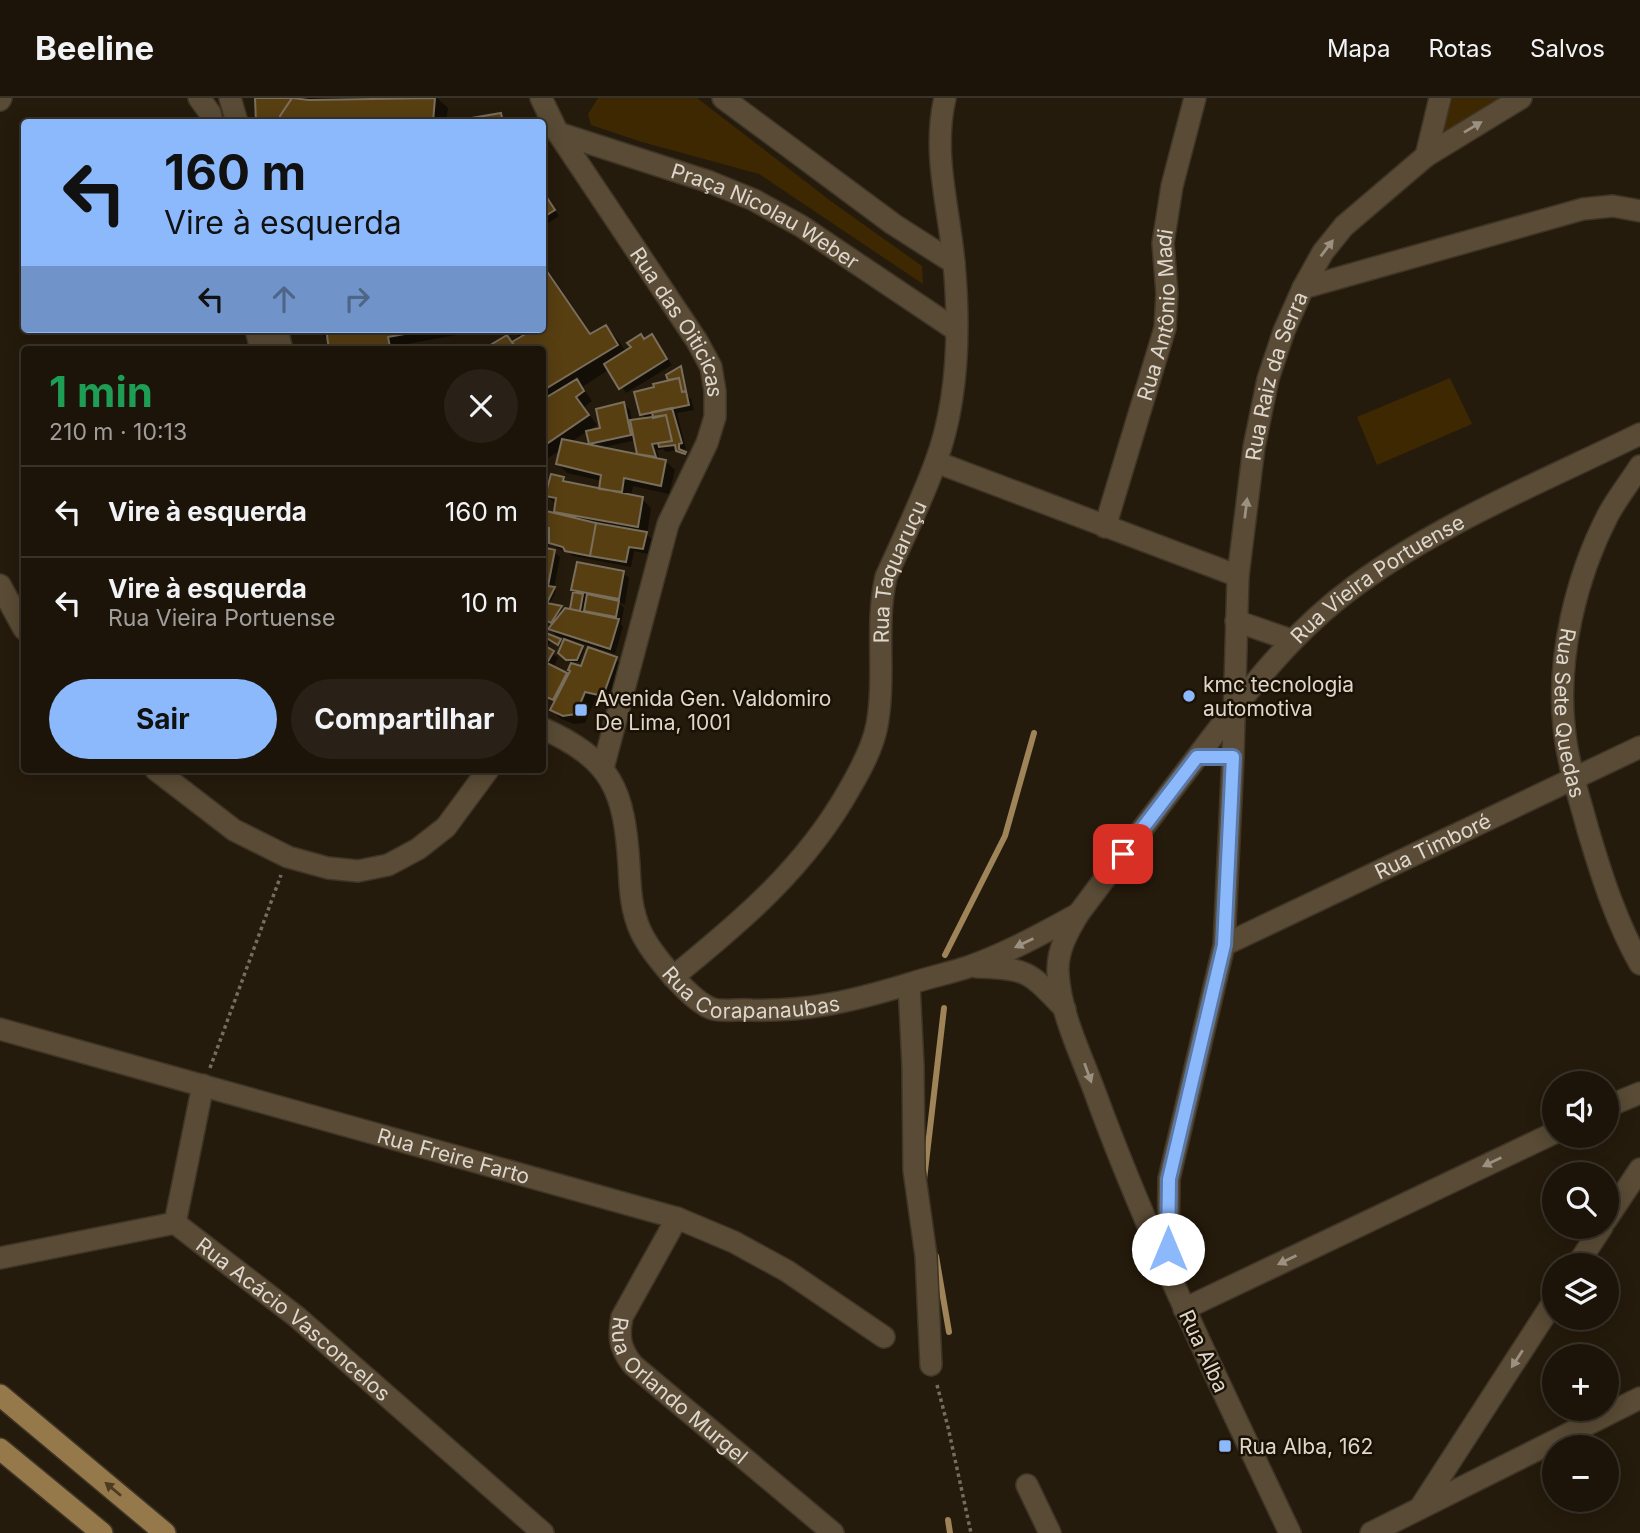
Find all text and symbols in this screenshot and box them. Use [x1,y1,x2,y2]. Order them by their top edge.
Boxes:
text: Beeline [35,28,154,68]
text: Mapa [1327,34,1391,63]
text: Rotas [1429,34,1492,63]
text: Salvos [1530,34,1605,63]
one-way arrow [1464,120,1483,133]
text: 160 m [164,143,306,202]
icon: left [49,147,140,238]
street label: Praça Nicolau Weber [668,158,864,274]
text: Vire à esquerda [164,203,402,242]
street label: Rua Antônio Madi [1131,227,1180,404]
one-way arrow [1320,239,1335,257]
street label: Rua das Oiticicas [625,242,728,397]
icon: left [192,280,230,318]
icon: ahead [265,280,303,318]
icon: right [338,280,376,318]
street label: Rua Raiz da Serra [1240,287,1312,462]
text: 1 min [49,366,153,417]
button: close [444,369,518,443]
text: 210 m · 10:13 [49,418,187,446]
icon: left [49,493,87,531]
text: Vire à esquerda [108,496,307,527]
text: 160 m [445,496,518,527]
street label: Rua Taquaruçu [868,497,931,643]
one-way arrow [1241,497,1252,519]
street label: Rua Vieira Portuense [1285,509,1468,648]
text: Vire à esquerda [108,573,307,604]
icon: left [49,584,87,622]
text: 10 m [461,587,518,618]
text: Rua Vieira Portuense [108,604,335,632]
street label: Rua Sete Quedas [1550,626,1591,800]
place label: kmc tecnologia automotiva [1203,672,1354,721]
button: Sair [49,679,277,759]
button: Compartilhar [291,679,518,759]
place label: Avenida Gen. Valdomiro De Lima, 1001 [595,686,831,735]
marker: kmc tecnologia automotiva [1181,688,1197,704]
marker: Avenida Gen. Valdomiro De Lima, 1001 [573,702,589,718]
street label: Rua Timboré [1370,807,1495,884]
pin [1093,824,1153,884]
icon: arrive [1104,835,1142,873]
one-way arrow [1014,937,1034,949]
street label: Rua Corapanaubas [657,961,842,1023]
one-way arrow [1083,1063,1094,1084]
map controls [1542,1071,1619,1512]
button: sound [1542,1071,1619,1148]
street label: Rua Freire Farto [375,1122,533,1189]
one-way arrow [1482,1156,1502,1168]
button: search [1542,1162,1619,1239]
position arrow [1131,1212,1205,1286]
street label: Rua Acácio Vasconcelos [192,1232,396,1406]
button: layers [1542,1253,1619,1330]
one-way arrow [1277,1254,1297,1266]
street label: Rua Alba [1174,1306,1234,1396]
street label: Rua Orlando Murgel [607,1315,753,1469]
button: + [1542,1344,1619,1421]
one-way arrow [1511,1349,1524,1368]
place label: Rua Alba, 162 [1239,1434,1373,1459]
button: − [1542,1435,1619,1512]
marker: Rua Alba, 162 [1217,1438,1233,1454]
one-way arrow [104,1482,121,1497]

